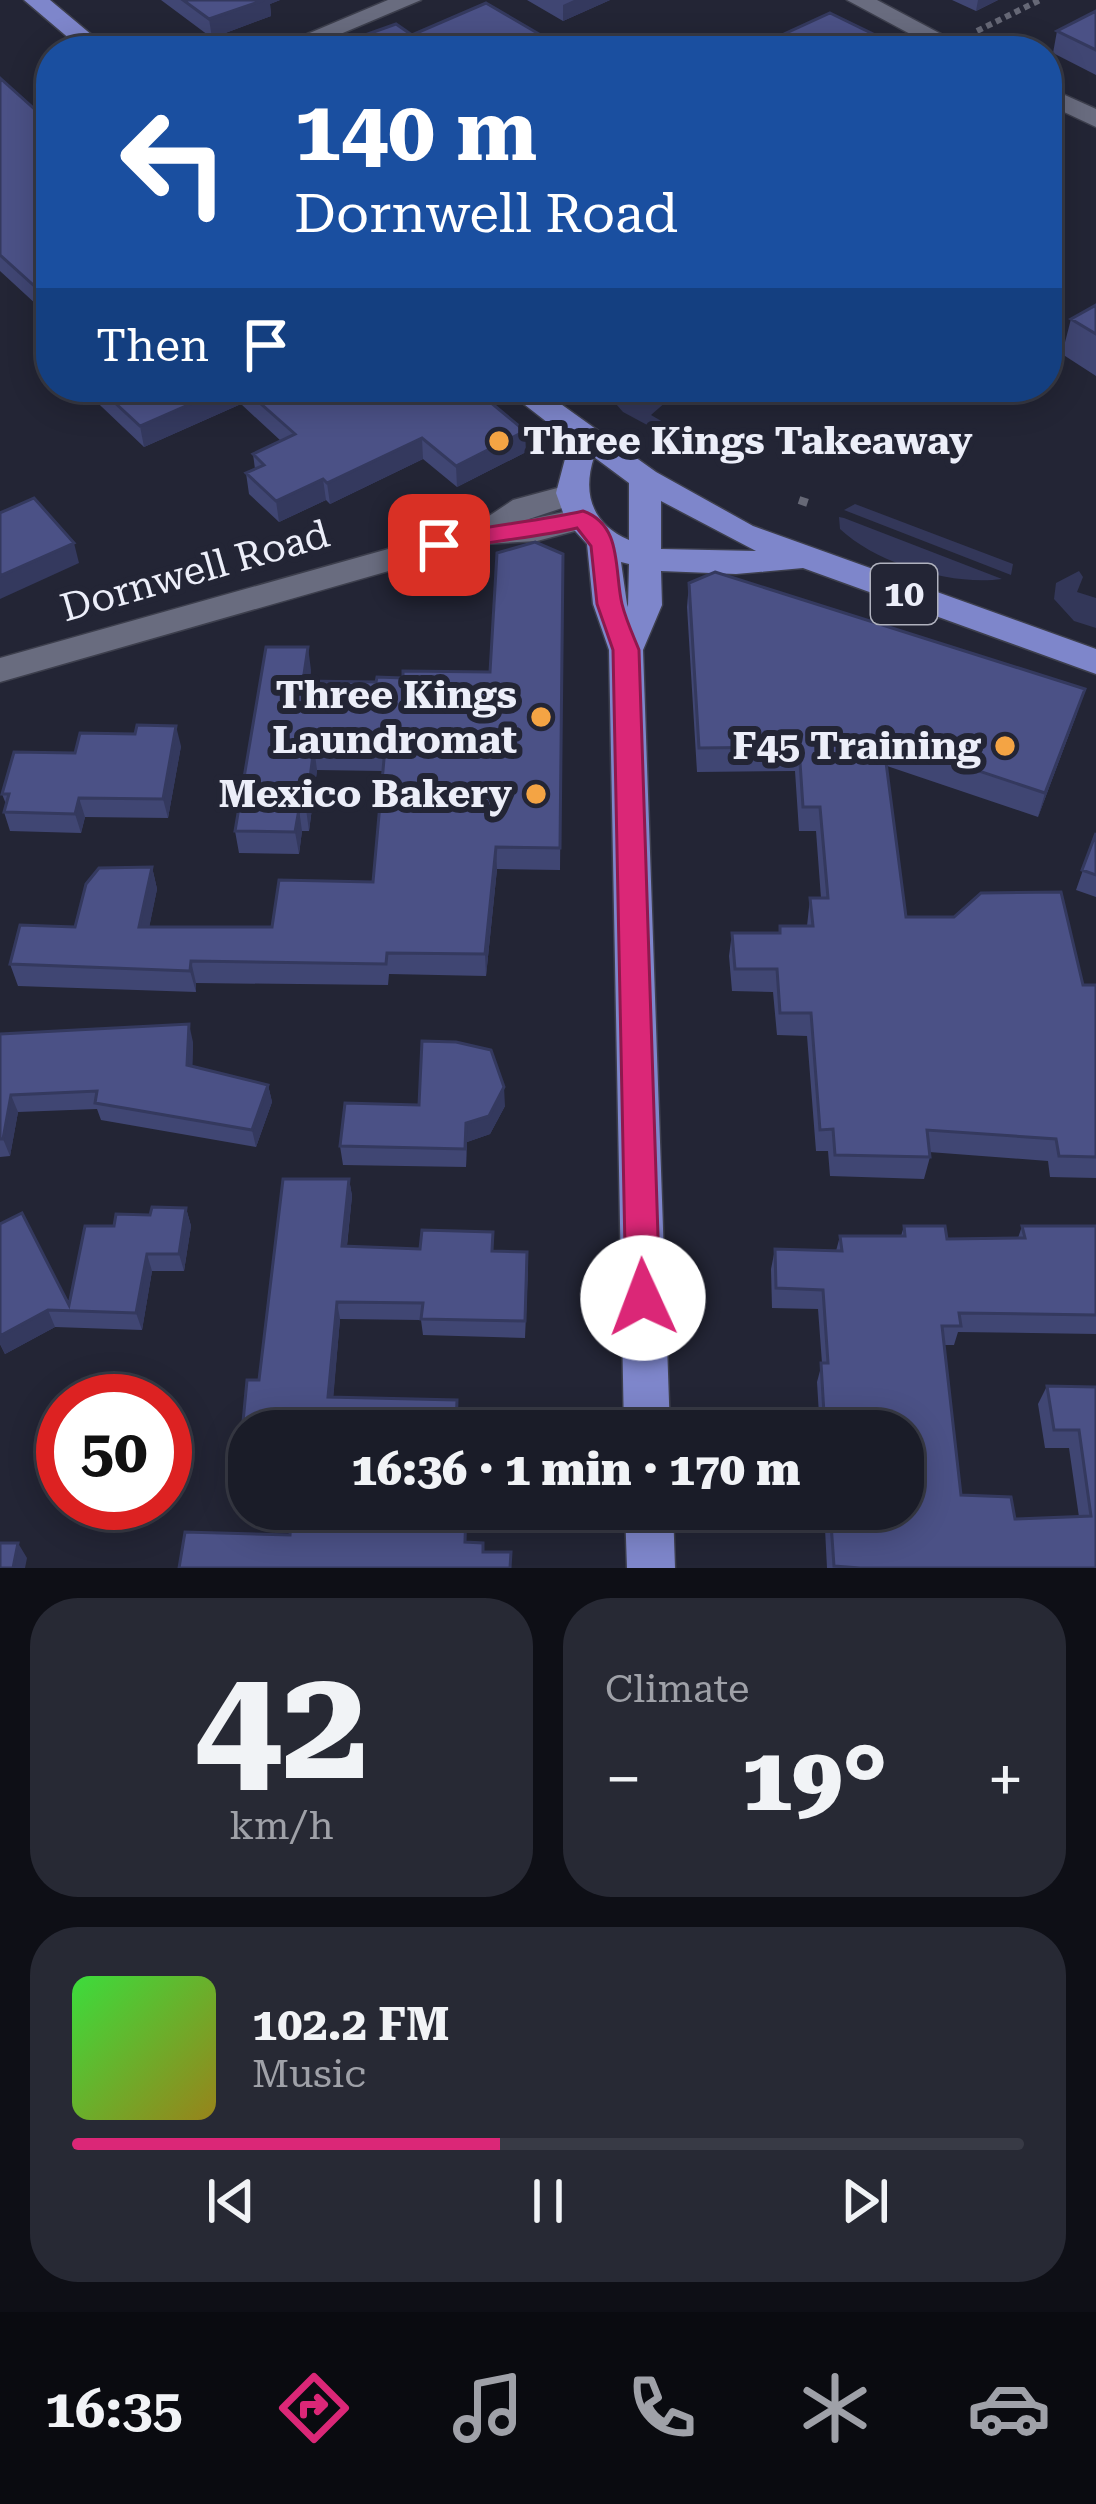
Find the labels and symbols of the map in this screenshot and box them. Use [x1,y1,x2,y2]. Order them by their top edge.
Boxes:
place label: Three Kings Takeaway [523,418,973,464]
marker: Three Kings Takeaway [486,428,512,454]
pin [388,494,490,596]
street label: Dornwell Road [55,511,335,631]
road number: 10 [871,564,937,624]
place label: Three Kings Laundromat [272,672,517,763]
marker: Three Kings Laundromat [528,704,554,730]
place label: F45 Training [732,723,981,769]
marker: F45 Training [992,733,1018,759]
place label: Mexico Bakery [218,771,512,817]
marker: Mexico Bakery [523,781,549,807]
position arrow [580,1235,706,1361]
speed limit sign: 50 [36,1374,192,1530]

